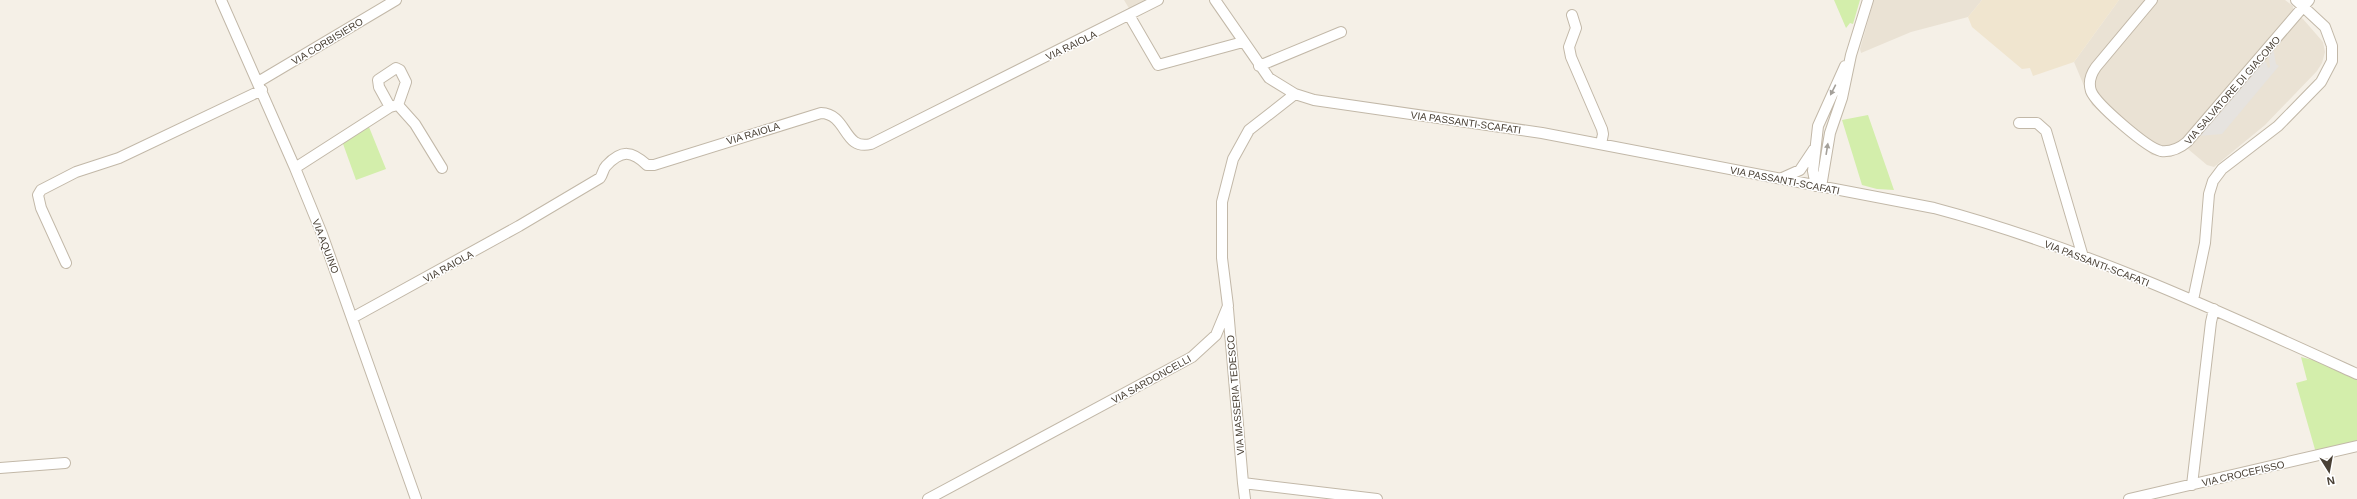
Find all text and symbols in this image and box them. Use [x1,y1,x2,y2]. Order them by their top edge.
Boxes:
street label: VIA CORBISIERO [290,16,365,67]
street label: VIA RAIOLA [1044,28,1099,62]
street label: VIA SALVATORE DI GIACOMO [2182,34,2283,147]
one-way arrow [1830,84,1837,96]
street label: VIA PASSANTI-SCAFATI [1410,109,1522,136]
street label: VIA RAIOLA [725,120,781,147]
one-way arrow [1824,143,1830,155]
street label: VIA PASSANTI-SCAFATI [1729,164,1841,197]
street label: VIA AQUINO [310,217,341,275]
street label: VIA PASSANTI-SCAFATI [2043,238,2151,289]
street label: VIA RAIOLA [422,248,475,285]
street label: VIA MASSERIA TEDESCO [1225,334,1246,455]
street label: VIA SARDONCELLI [1110,353,1193,406]
north arrow [2309,451,2349,491]
street label: VIA CROCEFISSO [2201,459,2286,488]
text: N [2326,474,2336,487]

